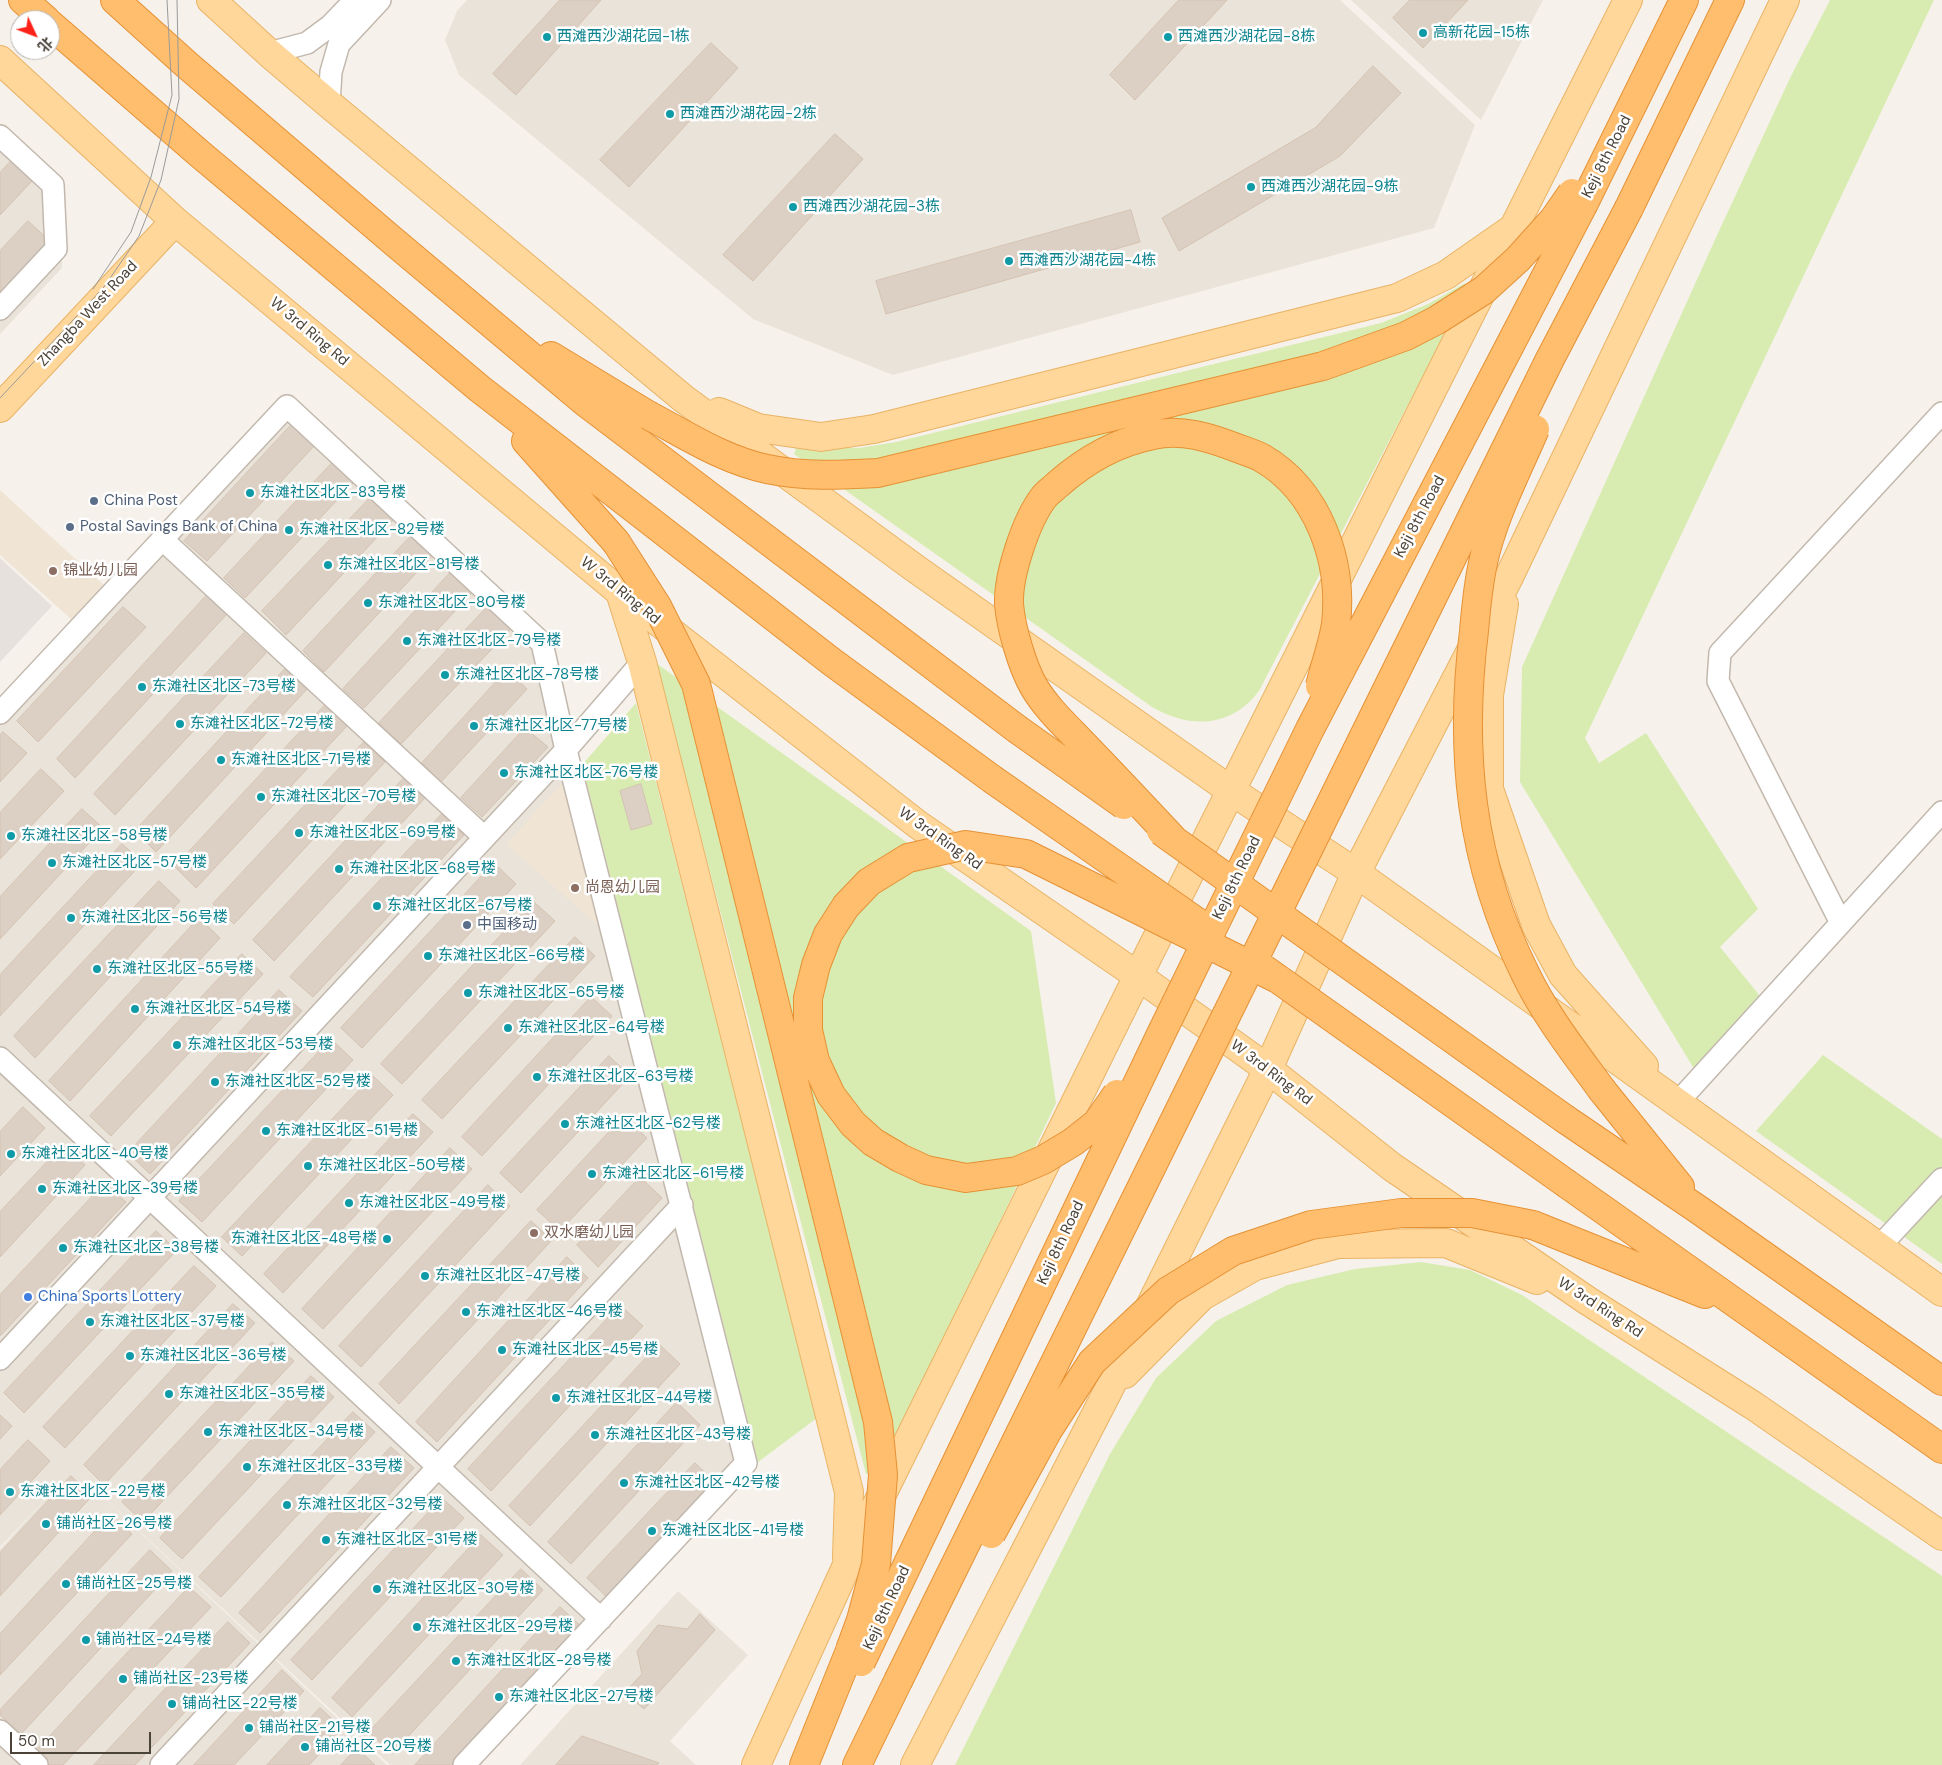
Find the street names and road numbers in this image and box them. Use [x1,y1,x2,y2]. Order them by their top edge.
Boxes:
street label: Keji 8th Road [1578,113,1636,201]
street label: Zhangba West Road [34,258,142,370]
street label: W 3rd Ring Rd [266,294,352,370]
street label: Keji 8th Road [1391,473,1449,561]
street label: W 3rd Ring Rd [576,553,664,629]
street label: W 3rd Ring Rd [895,804,985,874]
street label: Keji 8th Road [1209,833,1265,923]
street label: W 3rd Ring Rd [1227,1037,1315,1109]
street label: Keji 8th Road [1034,1198,1088,1288]
street label: W 3rd Ring Rd [1554,1274,1646,1342]
street label: Keji 8th Road [860,1563,914,1653]

